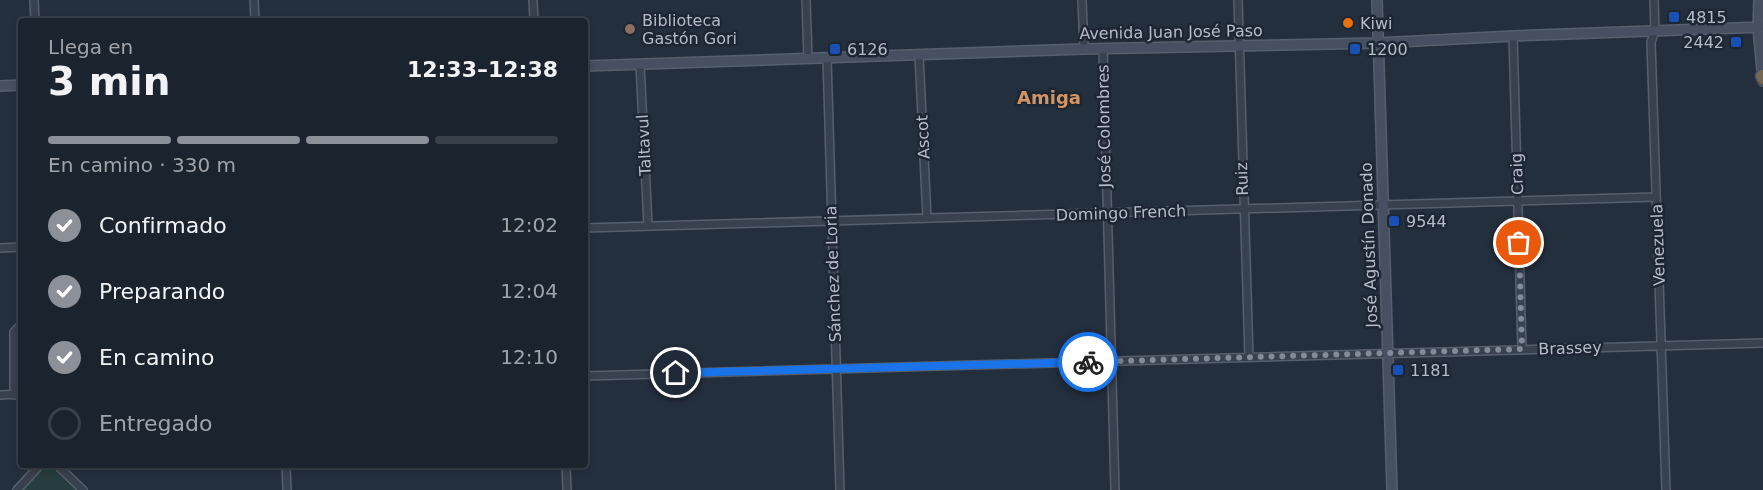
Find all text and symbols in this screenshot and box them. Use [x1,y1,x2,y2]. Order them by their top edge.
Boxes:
place label: 4815 [1686,8,1727,27]
marker: 4815 [1667,10,1681,24]
place label: Biblioteca Gastón Gori [642,11,737,48]
place label: Kiwi [1360,14,1392,33]
marker: Kiwi [1341,16,1355,30]
street label: Avenida Juan José Paso [1079,21,1263,43]
marker: Biblioteca Gastón Gori [623,22,637,36]
place label: 2442 [1683,33,1724,52]
text: Llega en [48,35,133,59]
marker: 2442 [1729,35,1743,49]
place label: 6126 [847,40,888,59]
place label: 1200 [1367,40,1408,59]
marker: 6126 [828,42,842,56]
marker: 1200 [1348,42,1362,56]
text: 12:33–12:38 [407,57,558,82]
text: 3 min [48,59,170,104]
street label: José Colombres [1093,64,1115,189]
district label: Amiga [1017,87,1081,108]
street label: Taltavul [633,114,655,177]
street label: Ascot [912,114,934,160]
text: En camino · 330 m [48,153,236,177]
street label: Craig [1507,153,1527,195]
street label: Ruiz [1232,162,1252,196]
street label: José Agustín Donado [1357,162,1381,329]
street label: Domingo French [1055,201,1187,225]
street label: Venezuela [1647,204,1669,286]
street label: Sánchez de Loria [821,205,845,343]
icon: check [48,209,81,242]
place label: 9544 [1406,212,1447,231]
text: Confirmado [99,213,227,238]
text: 12:02 [500,213,558,237]
marker: 9544 [1387,214,1401,228]
pin [1493,217,1544,268]
icon: bag [1502,226,1535,259]
icon: check [48,275,81,308]
text: Preparando [99,279,225,304]
text: 12:04 [500,279,558,303]
courier [1058,332,1118,392]
street label: Brassey [1538,337,1602,359]
icon: check [48,341,81,374]
text: En camino [99,345,214,370]
text: 12:10 [500,345,558,369]
icon: bike [1072,346,1105,379]
pin [650,347,701,398]
icon: home [659,356,692,389]
place label: 1181 [1410,361,1451,380]
marker: 1181 [1391,363,1405,377]
text: Entregado [99,411,212,436]

